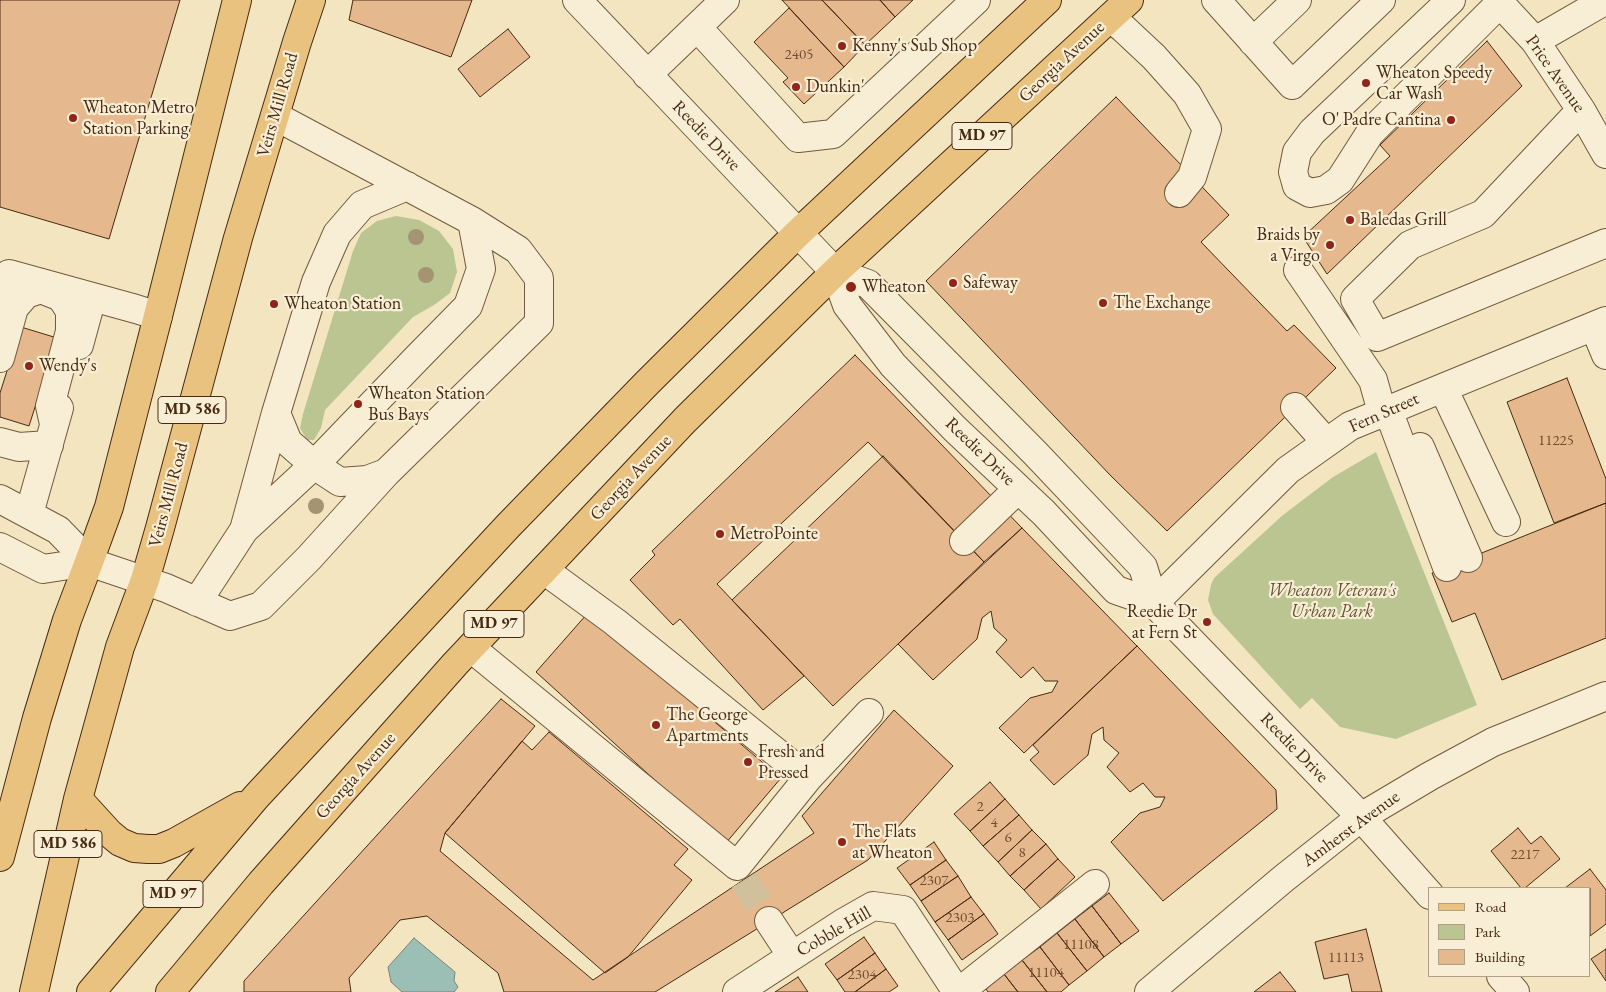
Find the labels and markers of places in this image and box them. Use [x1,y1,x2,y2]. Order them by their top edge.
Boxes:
place label: Kenny's Sub Shop [852,35,977,57]
marker: Kenny's Sub Shop [836,40,848,52]
place label: Wheaton Speedy Car Wash [1376,62,1492,104]
place label: Dunkin' [806,76,865,98]
marker: Wheaton Speedy Car Wash [1360,77,1372,89]
marker: Dunkin' [790,81,802,93]
place label: Wheaton Metro Station Parking [83,97,194,140]
place label: O' Padre Cantina [1322,109,1441,131]
marker: Wheaton Metro Station Parking [67,112,79,124]
marker: O' Padre Cantina [1445,114,1457,126]
place label: Baledas Grill [1360,209,1447,231]
marker: Baledas Grill [1344,214,1356,226]
place label: Braids by a Virgo [1257,224,1320,266]
marker: Braids by a Virgo [1324,239,1336,251]
place label: Safeway [963,272,1018,294]
place label: Wheaton [862,276,926,298]
marker: Safeway [947,277,959,289]
marker: Wheaton [844,280,858,294]
place label: The Exchange [1113,292,1211,314]
place label: Wheaton Station [284,293,401,315]
marker: The Exchange [1097,297,1109,309]
marker: Wheaton Station [268,298,280,310]
place label: Wendy's [39,355,97,377]
marker: Wendy's [23,360,35,372]
place label: Wheaton Station Bus Bays [368,383,485,426]
marker: Wheaton Station Bus Bays [352,398,364,410]
place label: MetroPointe [730,523,818,545]
marker: MetroPointe [714,528,726,540]
place label: Reedie Dr at Fern St [1127,601,1197,644]
marker: Reedie Dr at Fern St [1201,616,1213,628]
place label: The George Apartments [666,704,748,746]
marker: The George Apartments [650,719,662,731]
place label: Fresh and Pressed [758,741,825,784]
marker: Fresh and Pressed [742,756,754,768]
place label: The Flats at Wheaton [852,821,932,864]
marker: The Flats at Wheaton [836,836,848,848]

